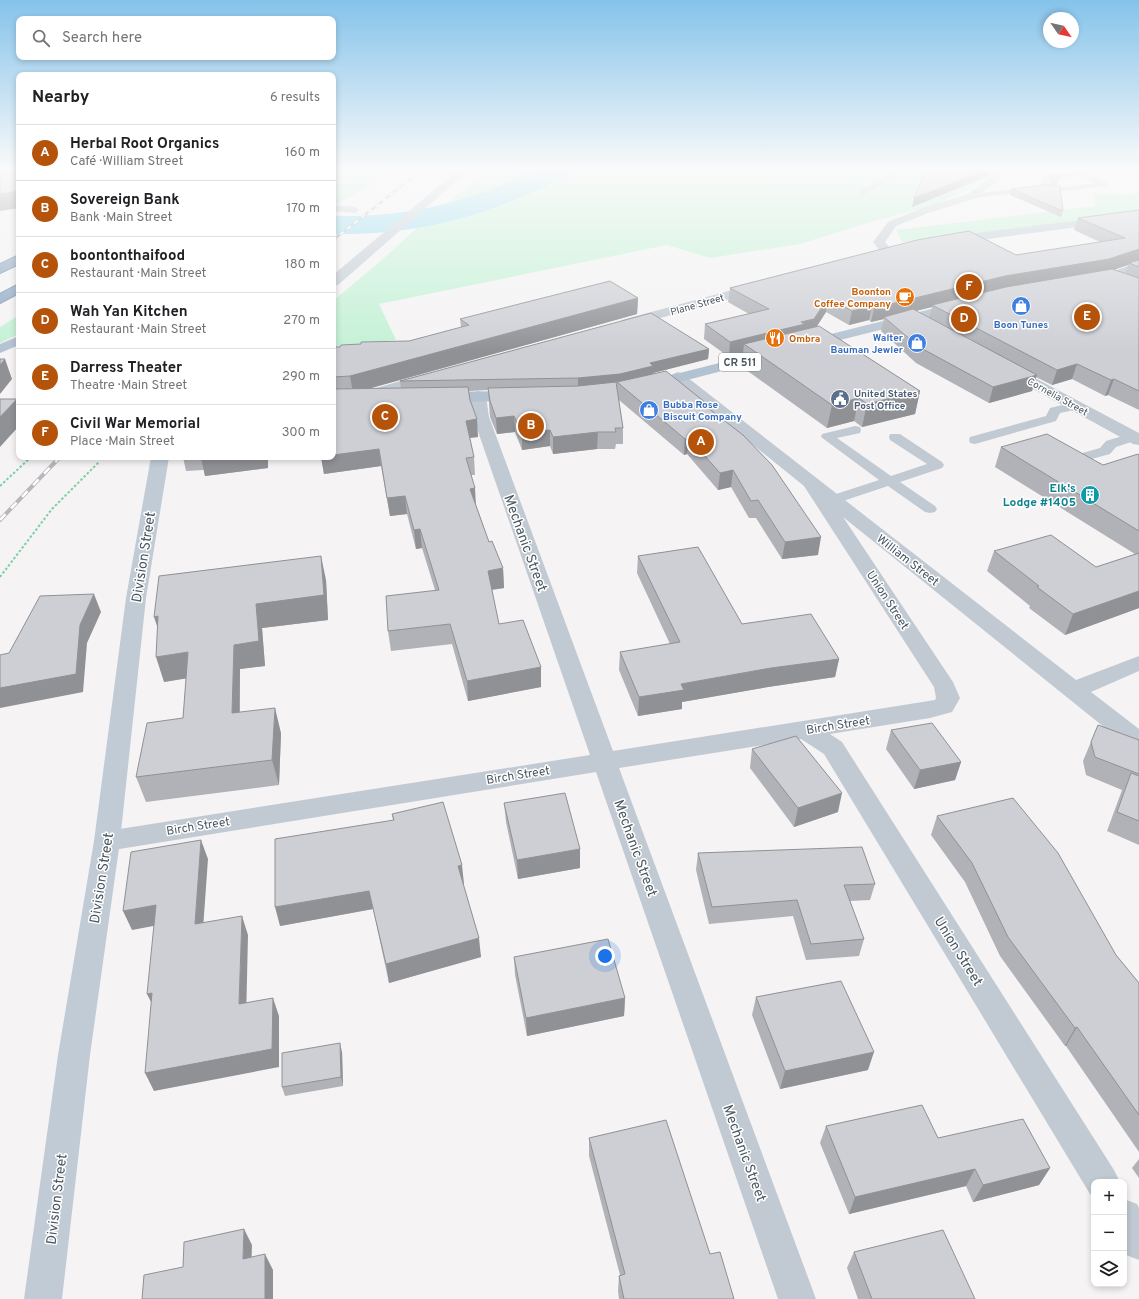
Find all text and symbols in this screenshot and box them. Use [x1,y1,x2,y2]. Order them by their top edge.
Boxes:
north arrow [1043,12,1079,48]
search box [16,16,336,60]
icon: search [30,27,52,49]
text: Search here [62,29,142,48]
text: Nearby [32,87,89,109]
text: 6 results [270,90,320,106]
text: Herbal Root Organics [70,135,219,154]
text: A [40,145,50,161]
text: 160 m [285,145,320,161]
text: Café · William Street [70,154,183,170]
text: Sovereign Bank [70,191,180,210]
text: B [41,201,49,217]
text: 170 m [286,201,320,217]
text: Bank · Main Street [70,210,172,226]
text: boontonthaifood [70,247,185,266]
text: C [41,257,49,273]
text: 180 m [285,257,320,273]
text: Restaurant · Main Street [70,266,207,282]
pin: F [956,272,982,302]
place label: Boonton Coffee Company [814,286,891,311]
cafe icon: Boonton Coffee Company [894,286,916,308]
street label: Plane Street [669,292,726,319]
shop icon: Boon Tunes [1010,295,1032,317]
pin: E [1074,302,1100,332]
text: Wah Yan Kitchen [70,303,188,322]
pin: D [951,304,977,334]
text: D [40,313,50,329]
text: 270 m [283,313,320,329]
place label: Boon Tunes [994,319,1048,332]
text: Restaurant · Main Street [70,322,207,338]
restaurant icon: Ombra [764,327,786,349]
place label: Walter Bauman Jewler [830,332,904,357]
shop icon: Walter Bauman Jewler [906,332,928,354]
place label: Ombra [789,333,820,346]
road number: CR 511 [719,353,761,371]
text: Darress Theater [70,359,182,378]
text: E [41,369,49,385]
text: 290 m [282,369,320,385]
street label: Cornelia Street [1025,375,1090,419]
text: Theatre · Main Street [70,378,187,394]
public building icon: United States Post Office [829,388,851,410]
place label: United States Post Office [854,388,917,413]
shop icon: Bubba Rose Biscuit Company [638,399,660,421]
place label: Bubba Rose Biscuit Company [663,399,742,424]
pin: C [372,402,398,432]
pin: B [518,411,544,441]
text: Civil War Memorial [70,415,200,434]
text: F [41,425,49,441]
text: 300 m [282,425,320,441]
pin: A [688,427,714,457]
text: Place · Main Street [70,434,175,450]
place label: Elk's Lodge #1405 [1003,481,1076,511]
building icon: Elk's Lodge #1405 [1079,484,1101,506]
street label: Mechanic Street [499,493,550,594]
street label: Division Street [129,511,160,604]
street label: William Street [873,531,942,590]
street label: Union Street [862,568,912,633]
street label: Birch Street [805,713,871,739]
street label: Birch Street [485,763,551,789]
street label: Mechanic Street [609,798,660,899]
street label: Birch Street [165,814,231,840]
street label: Division Street [87,832,118,925]
street label: Union Street [930,914,986,990]
your location [595,946,615,966]
street label: Mechanic Street [718,1103,769,1204]
street label: Division Street [43,1153,71,1246]
map controls [1091,1179,1127,1287]
button: + [1091,1179,1127,1215]
button: − [1091,1215,1127,1251]
button: layers [1091,1251,1127,1287]

